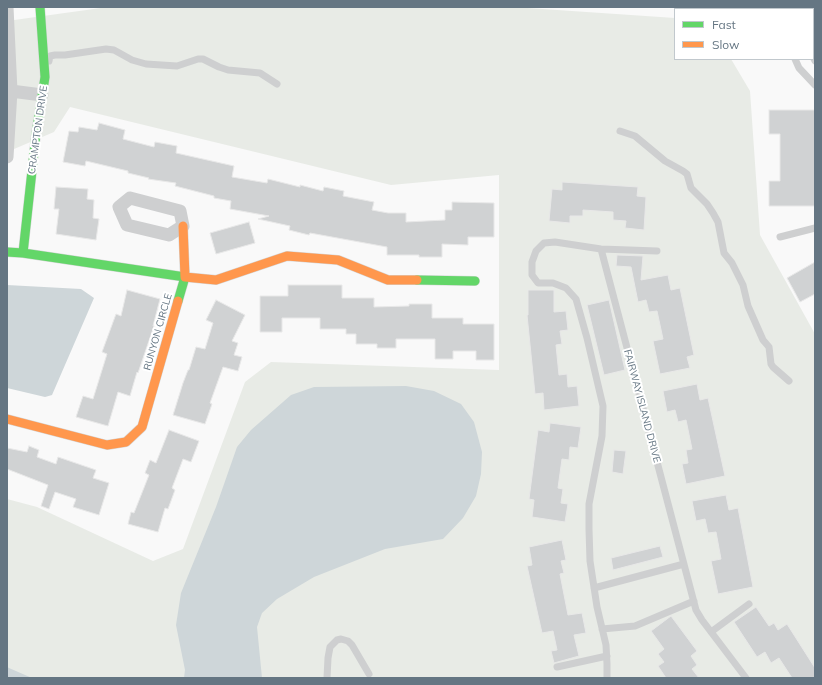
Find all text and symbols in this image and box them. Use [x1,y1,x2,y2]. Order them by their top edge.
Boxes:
legend [674,8,814,60]
text: Fast [712,17,736,32]
text: Slow [712,37,740,52]
street label: CRAMPTON DRIVE [26,85,50,175]
street label: RUNYON CIRCLE [141,292,175,372]
street label: FAIRWAY ISLAND DRIVE [621,348,663,464]

